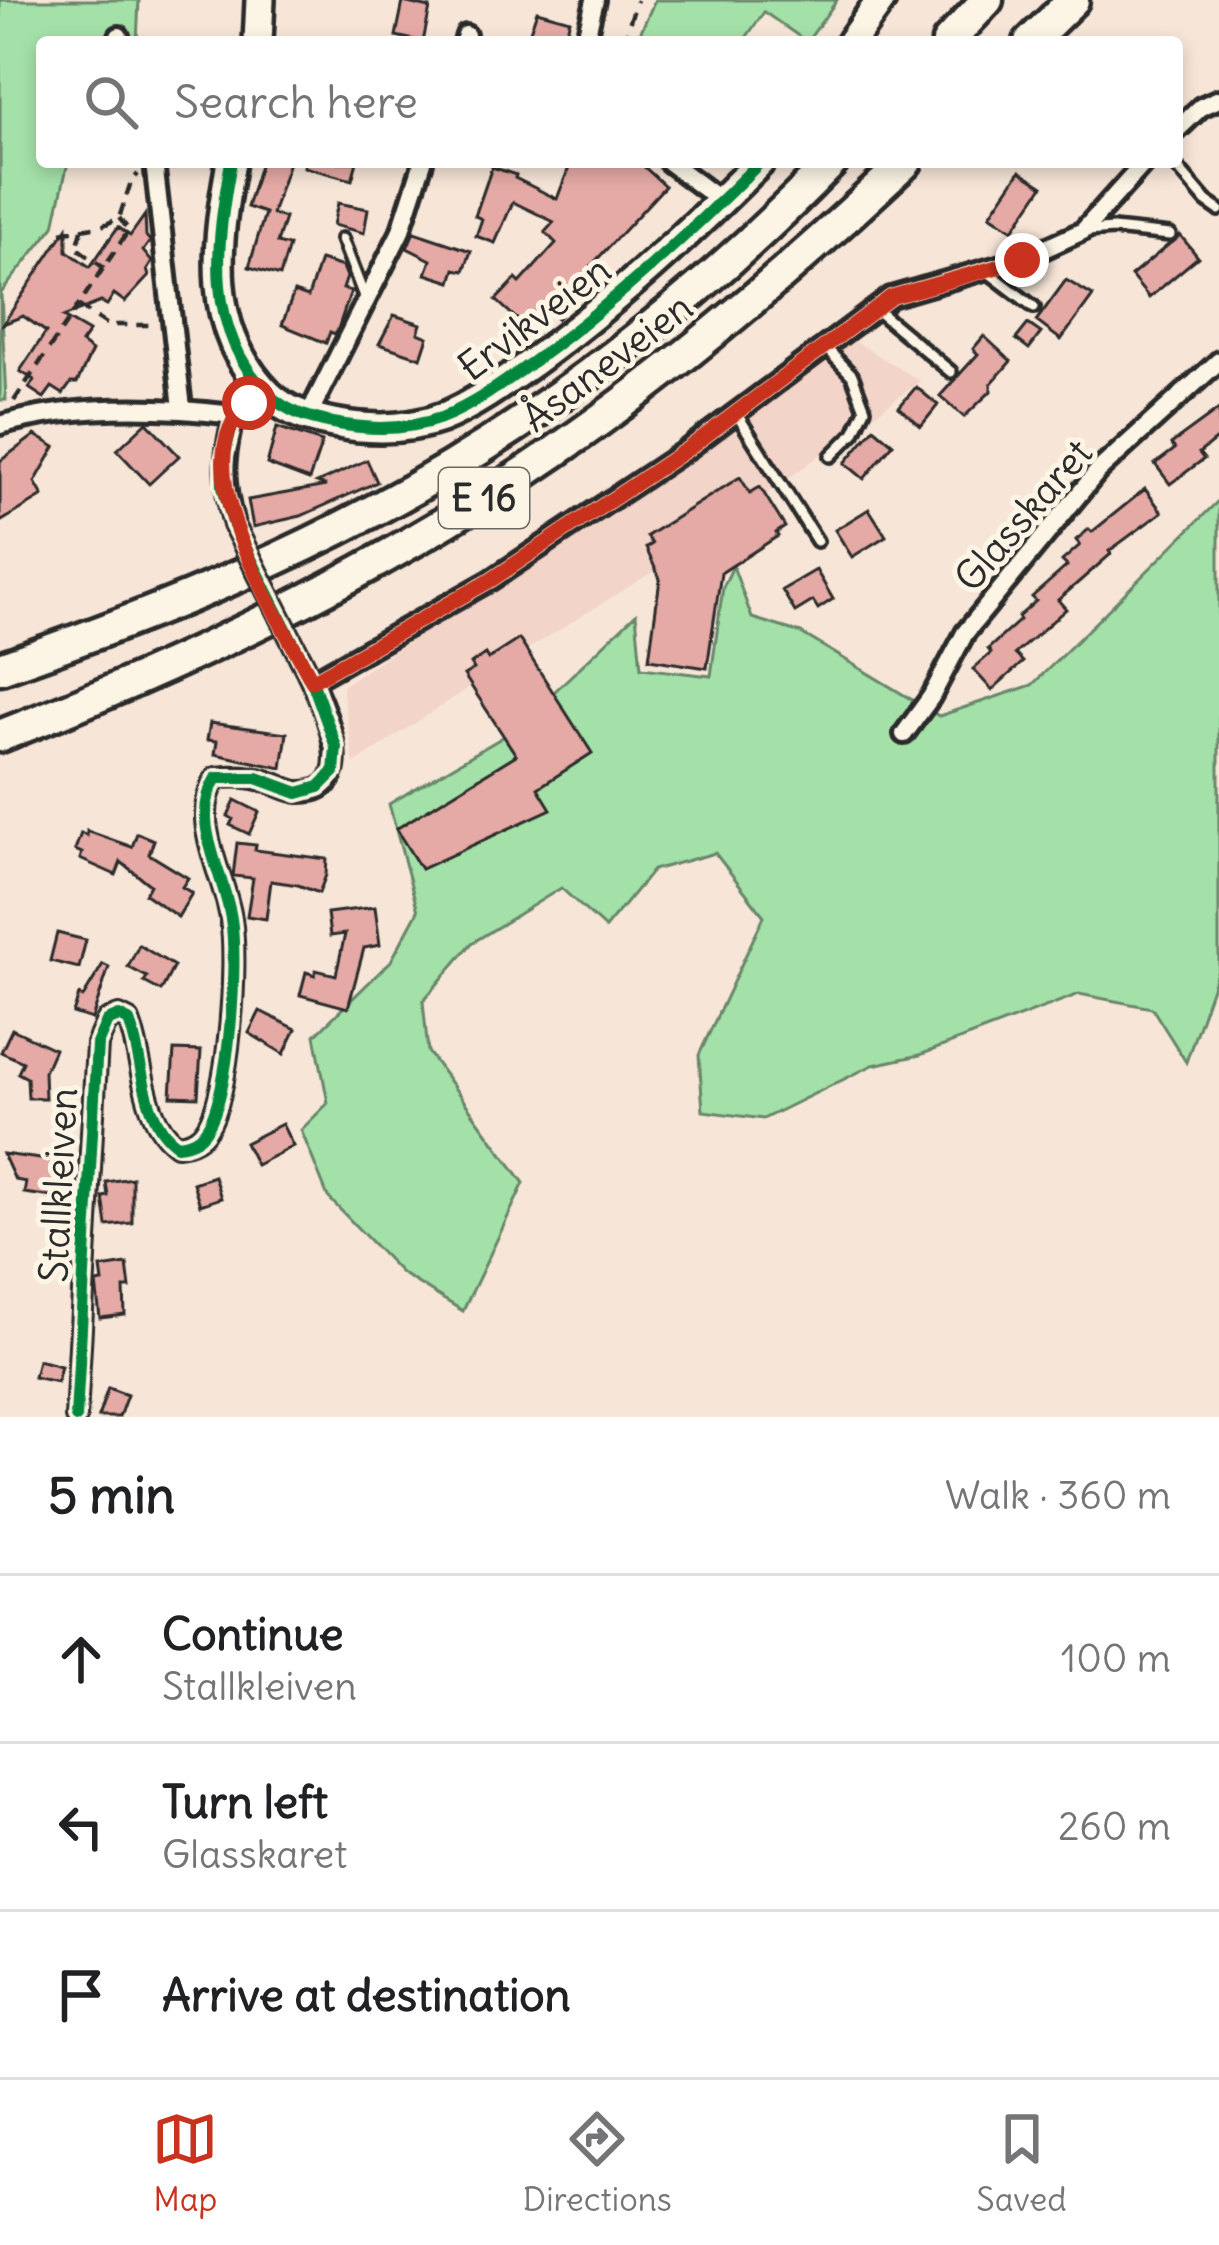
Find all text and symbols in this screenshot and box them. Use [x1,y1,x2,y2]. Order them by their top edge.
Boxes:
search box [36,36,1183,168]
icon: search [78,69,144,135]
text: Search here [174,74,418,130]
route end [995,233,1049,287]
street label: Ervikveien [448,245,620,392]
street label: Åsaneveien [512,282,702,442]
route start [222,376,276,430]
street label: Glasskaret [944,429,1103,601]
road number: E 16 [439,468,529,528]
street label: Stallkleiven [29,1086,88,1284]
text: 5 min [48,1463,175,1527]
text: Walk · 360 m [945,1471,1171,1520]
text: Continue [162,1606,344,1662]
icon: ahead [48,1626,114,1692]
text: 100 m [1061,1634,1171,1683]
text: Stallkleiven [162,1662,357,1711]
text: Turn left [162,1774,328,1830]
icon: left [48,1794,114,1860]
text: 260 m [1058,1802,1171,1851]
text: Glasskaret [162,1830,347,1879]
icon: arrive [48,1962,114,2028]
text: Arrive at destination [162,1967,571,2023]
tab: Map [152,2106,218,2220]
tab: Directions [523,2106,672,2220]
tab: Saved [976,2106,1067,2220]

